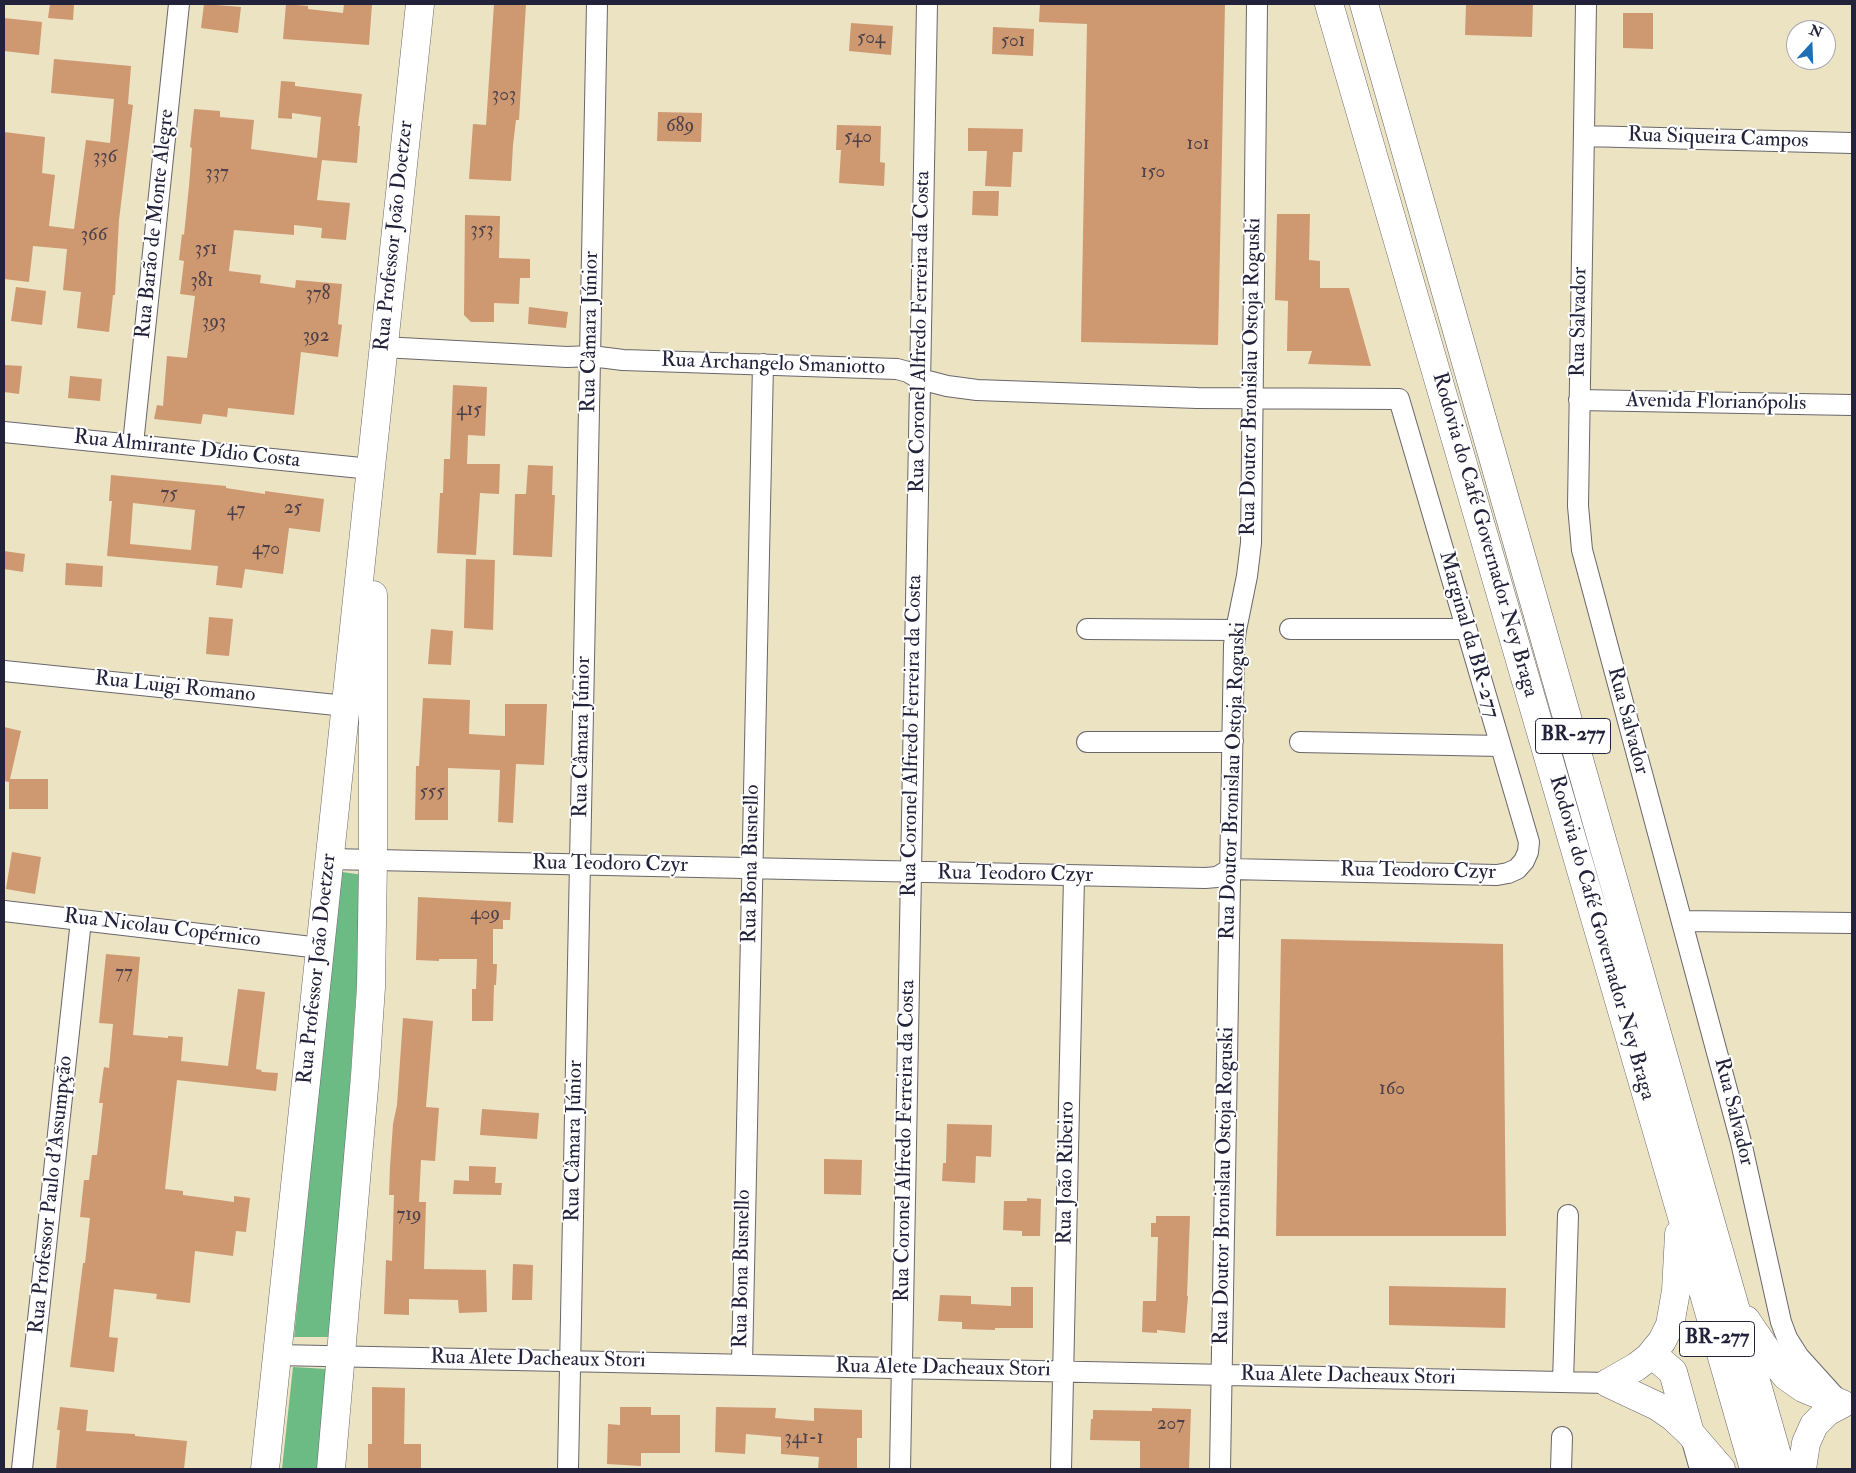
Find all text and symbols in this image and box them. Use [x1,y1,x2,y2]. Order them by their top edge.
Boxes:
north arrow [1786,20,1836,70]
text: N [1807,21,1825,42]
house number: 504 [857,28,885,50]
house number: 501 [1001,31,1025,53]
house number: 303 [492,85,516,107]
street label: Rua Barão de Monte Alegre [131,108,181,340]
house number: 689 [666,116,694,138]
street label: Rua Professor João Doetzer [370,119,420,353]
street label: Rua Siqueira Campos [1627,123,1809,155]
house number: 540 [844,127,872,149]
house number: 101 [1186,134,1210,156]
house number: 336 [93,147,117,169]
house number: 150 [1141,162,1165,184]
house number: 337 [205,163,229,185]
street label: Rua Coronel Alfredo Ferreira da Costa [906,171,936,493]
street label: Rua Doutor Bronislau Ostoja Roguski [1237,218,1267,536]
house number: 353 [471,220,493,242]
house number: 366 [81,225,107,247]
house number: 351 [195,239,217,261]
street label: Rua Câmara Júnior [577,251,605,413]
street label: Rua Salvador [1566,267,1594,377]
house number: 381 [191,271,213,293]
house number: 378 [306,284,330,306]
house number: 393 [202,312,226,334]
house number: 392 [303,326,329,348]
street label: Rua Archangelo Smaniotto [660,348,886,382]
street label: Rodovia do Café Governador Ney Braga [1425,370,1543,700]
street label: Avenida Florianópolis [1626,389,1806,417]
house number: 415 [456,400,482,422]
street label: Rua Almirante Dídio Costa [73,426,301,474]
house number: 75 [160,484,178,506]
house number: 25 [284,498,302,520]
house number: 47 [227,500,245,522]
house number: 470 [252,539,280,561]
street label: Marginal da BR-277 [1432,549,1504,721]
street label: Rua Coronel Alfredo Ferreira da Costa [898,575,928,897]
street label: Rua Doutor Bronislau Ostoja Roguski [1216,621,1252,941]
street label: Rua Câmara Júnior [569,656,597,818]
street label: Rua Salvador [1601,665,1653,777]
street label: Rua Luigi Romano [93,667,257,709]
road number: BR-277 [1536,718,1610,754]
street label: Rodovia do Café Governador Ney Braga [1542,773,1660,1103]
house number: 555 [419,782,445,804]
street label: Rua Bona Busnello [738,784,766,944]
street label: Rua Teodoro Czyr [532,851,688,879]
street label: Rua Professor João Doetzer [293,852,343,1086]
street label: Rua Teodoro Czyr [1340,858,1496,886]
street label: Rua Teodoro Czyr [937,861,1093,889]
street label: Rua Nicolau Copérnico [62,904,262,954]
house number: 409 [470,904,500,926]
house number: 77 [115,963,133,985]
street label: Rua Coronel Alfredo Ferreira da Costa [891,980,921,1302]
street label: Rua Doutor Bronislau Ostoja Roguski [1210,1027,1240,1345]
street label: Rua Professor Paulo d'Assumpção [25,1055,79,1335]
street label: Rua Salvador [1707,1055,1759,1169]
street label: Rua Câmara Júnior [561,1060,589,1222]
house number: 160 [1379,1079,1405,1101]
street label: Rua João Ribeiro [1053,1101,1081,1245]
street label: Rua Bona Busnello [729,1189,757,1349]
house number: 719 [396,1205,422,1227]
road number: BR-277 [1680,1322,1754,1356]
street label: Rua Alete Dacheaux Stori [430,1346,646,1374]
street label: Rua Alete Dacheaux Stori [835,1355,1051,1383]
street label: Rua Alete Dacheaux Stori [1240,1363,1456,1391]
house number: 207 [1157,1414,1185,1436]
house number: 341-1 [784,1428,824,1450]

